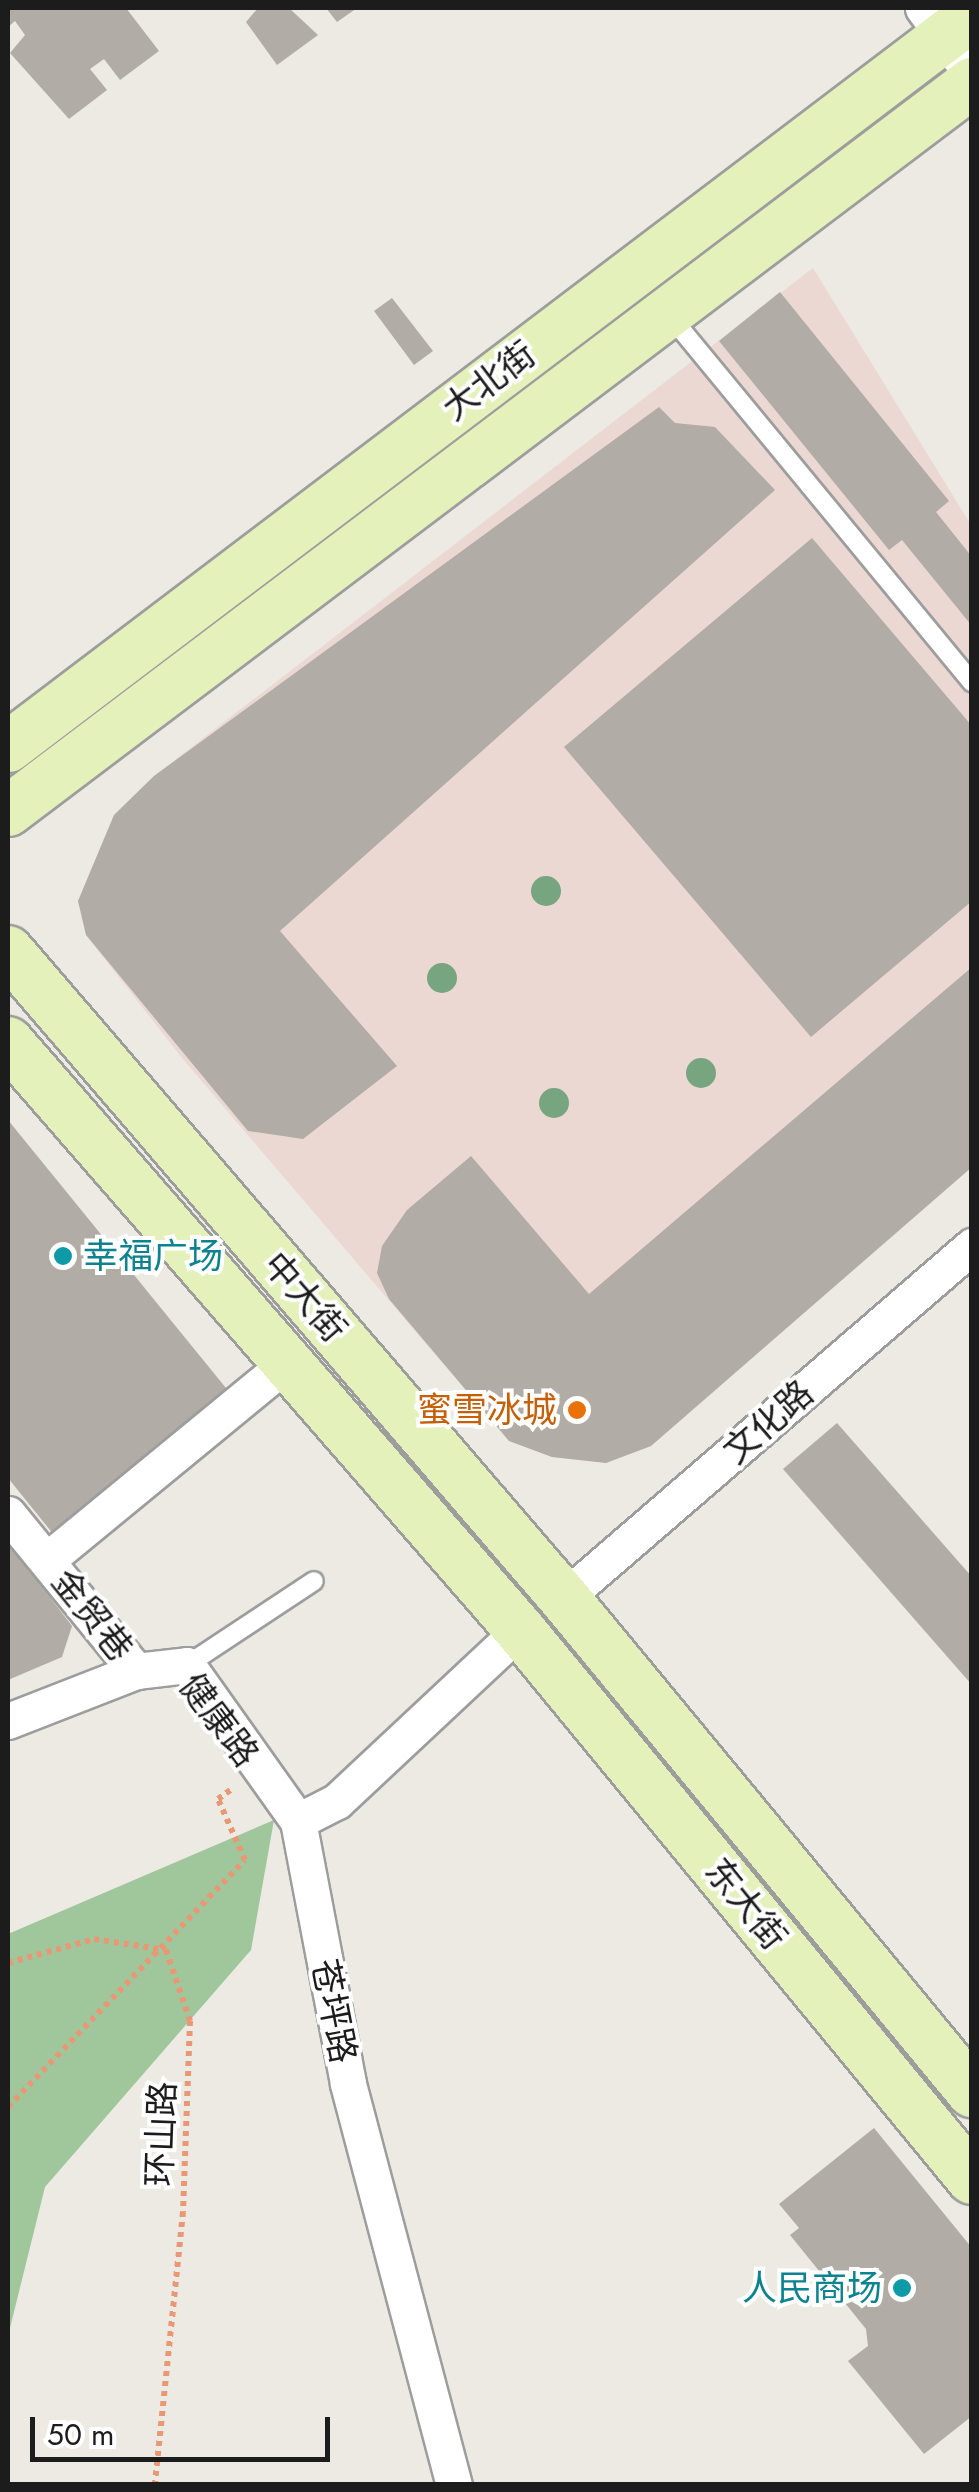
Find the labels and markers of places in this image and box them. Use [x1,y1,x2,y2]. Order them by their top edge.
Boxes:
place label: 幸福广场 [83,1235,223,1277]
marker: 幸福广场 [52,1245,74,1267]
place label: 蜜雪冰城 [417,1389,557,1431]
marker: 蜜雪冰城 [566,1399,588,1421]
place label: 人民商场 [742,2267,882,2309]
marker: 人民商场 [891,2277,913,2299]

